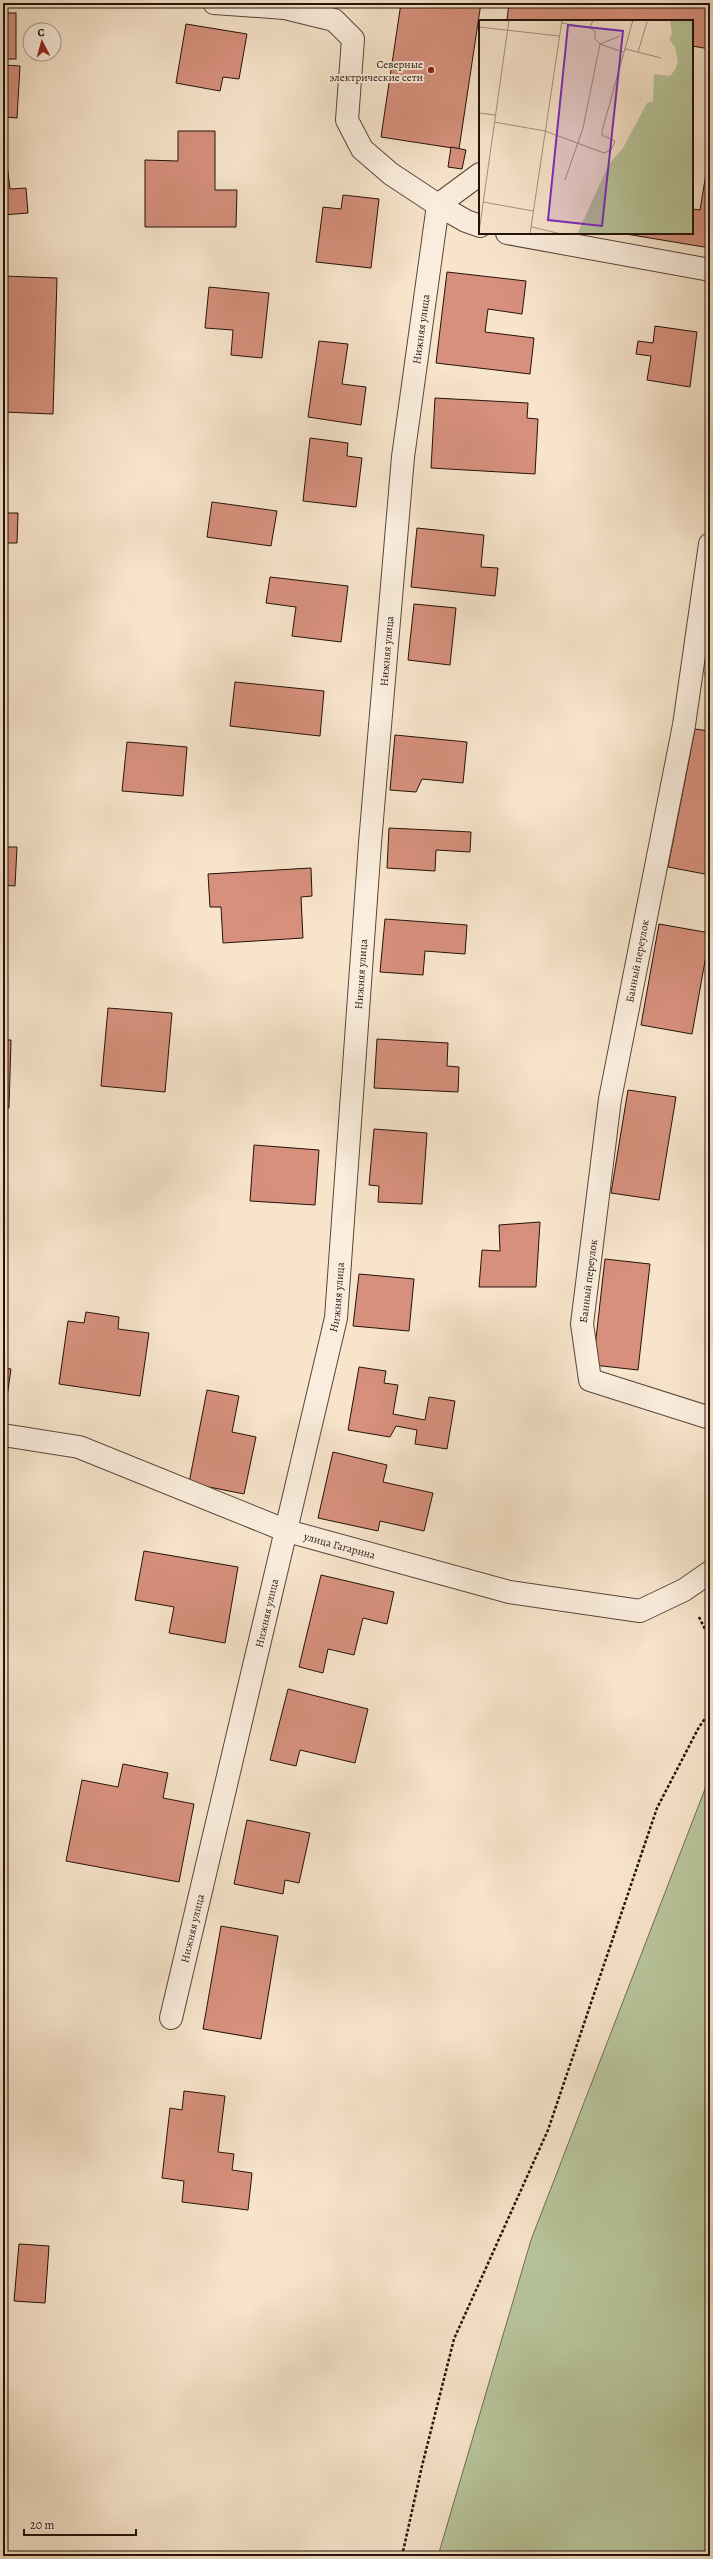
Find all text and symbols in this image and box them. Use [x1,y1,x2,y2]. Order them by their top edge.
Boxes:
inset map [479,20,693,234]
north arrow [22,22,62,62]
text: С [37,25,45,40]
place label: Северные электрические сети [329,57,423,85]
marker: Северные электрические сети [426,65,436,75]
street label: Нижняя улица [409,292,434,365]
street label: Нижняя улица [376,615,397,687]
street label: Банный переулок [622,918,653,1004]
street label: Нижняя улица [351,938,371,1010]
street label: Банный переулок [576,1238,601,1324]
street label: Нижняя улица [326,1261,348,1334]
street label: улица Гагарина [301,1529,378,1563]
street label: Нижняя улица [252,1576,283,1649]
street label: Нижняя улица [177,1892,208,1964]
scale bar [24,2511,136,2537]
text: 20 m [30,2517,54,2533]

